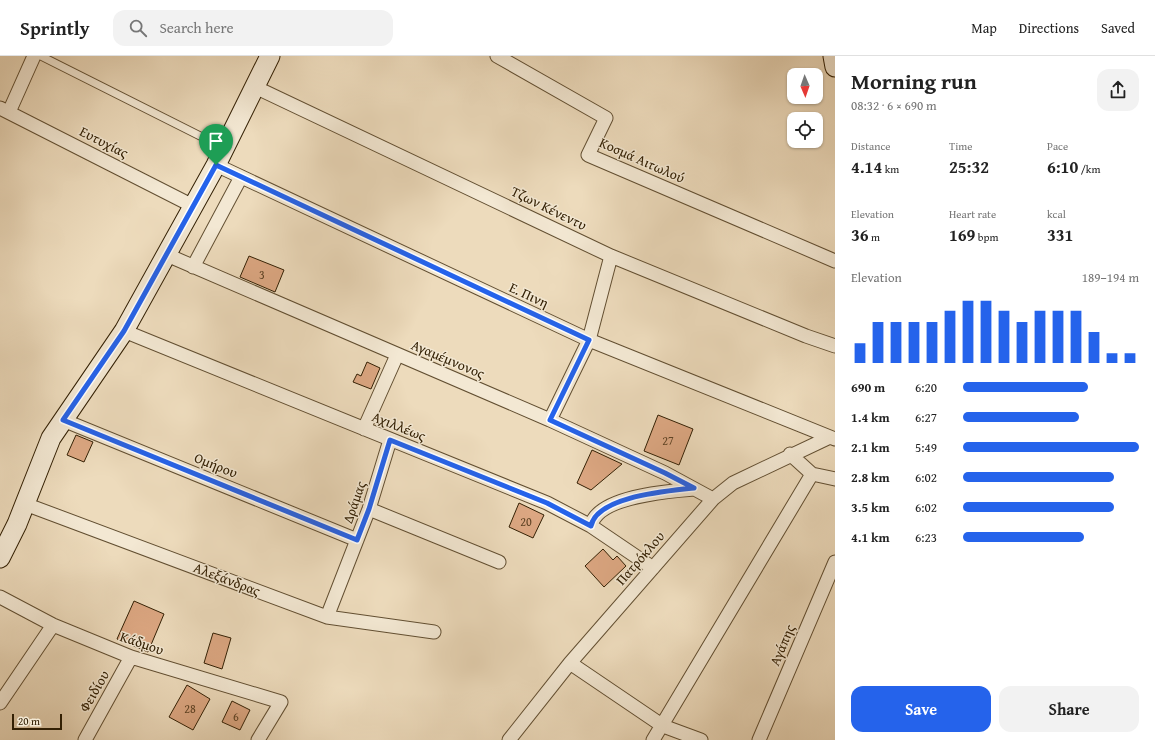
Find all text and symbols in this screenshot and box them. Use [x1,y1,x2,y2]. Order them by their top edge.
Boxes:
search box [113,10,393,46]
text: Sprintly [20,14,89,42]
icon: search [127,17,149,39]
text: Search here [159,17,233,38]
text: Map [971,18,997,38]
text: Directions [1019,18,1079,38]
text: Saved [1101,18,1135,38]
text: Morning run [851,65,977,97]
north arrow [787,68,823,104]
map controls [787,68,823,148]
button: share [1097,69,1139,111]
text: 08:32 · 6 × 690 m [851,96,937,115]
button: locate [787,112,823,148]
street label: Ευτυχίας [76,121,132,163]
pin [199,124,233,165]
icon: arrive [205,130,227,152]
street label: Κοσμά Αιτωλού [596,132,688,188]
text: Distance [851,138,890,154]
text: Time [949,138,972,154]
text: Pace [1047,138,1068,154]
text: 4.14 [851,154,882,179]
text: 25:32 [949,154,989,179]
text: 6:10 [1047,154,1078,179]
text: km [882,161,899,177]
text: /km [1078,161,1100,177]
street label: Τζων Κένεντυ [508,181,590,235]
text: Elevation [851,206,894,222]
text: Heart rate [949,206,996,222]
text: kcal [1047,206,1066,222]
text: 36 [851,222,869,247]
text: 169 [949,222,975,247]
text: 331 [1047,222,1073,247]
text: m [869,229,880,245]
text: bpm [975,229,998,245]
house number: 3 [259,266,265,283]
text: Elevation [851,268,902,287]
text: 189–194 m [1082,268,1139,287]
street label: Ε. Πινη [506,277,552,313]
street label: Αγαμέμνονος [408,335,488,383]
text: 690 m [851,378,885,397]
text: 6:20 [915,378,937,397]
street label: Αχιλλέως [369,406,429,446]
text: 1.4 km [851,408,890,427]
text: 6:27 [915,408,937,427]
house number: 27 [662,432,674,449]
text: 2.1 km [851,438,890,457]
text: 5:49 [915,438,937,457]
street label: Ομήρου [191,447,241,483]
text: 2.8 km [851,468,890,487]
text: 6:02 [915,468,937,487]
street label: Δράμας [337,478,371,526]
text: 3.5 km [851,498,890,517]
text: 6:02 [915,498,937,517]
house number: 20 [520,513,532,530]
street label: Πατρόκλου [611,527,669,589]
text: 4.1 km [851,528,890,547]
text: 6:23 [915,528,937,547]
street label: Αλεξάνδρας [191,557,263,601]
street label: Αγάπης [764,621,800,669]
street label: Κάδμου [117,626,167,660]
street label: Φειδίου [74,666,114,716]
button: Save [851,686,991,732]
button: Share [999,686,1139,732]
house number: 28 [184,700,196,717]
house number: 6 [233,708,239,725]
scale bar [12,712,62,731]
text: 20 m [18,713,40,729]

